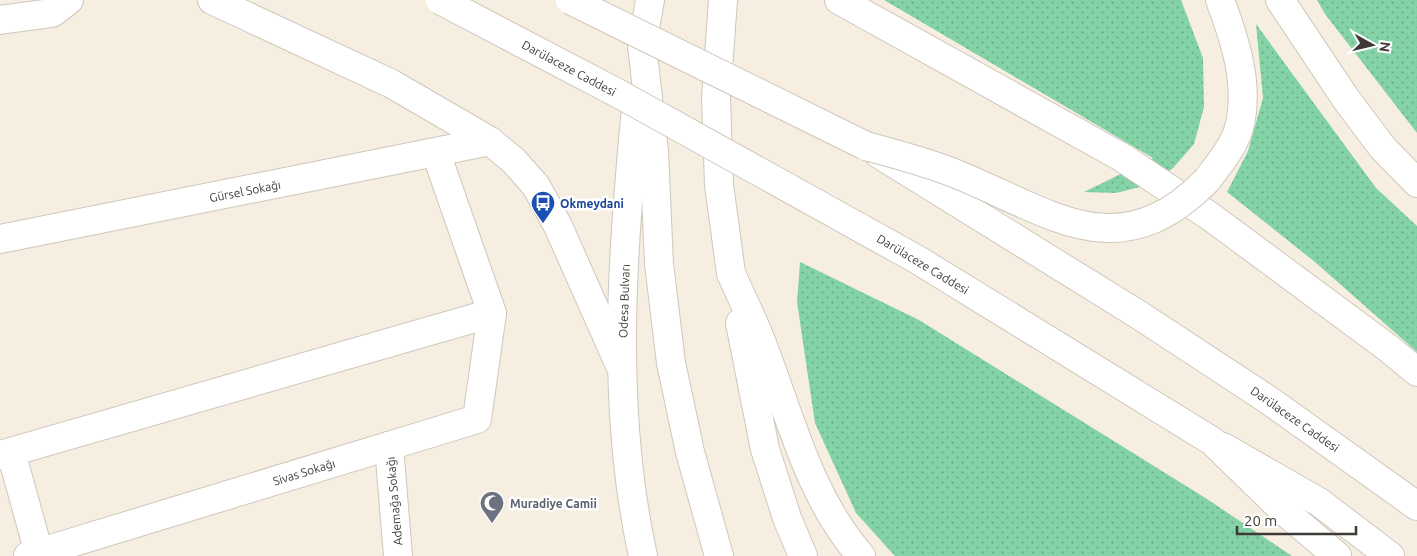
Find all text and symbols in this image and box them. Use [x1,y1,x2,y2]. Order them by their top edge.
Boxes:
north arrow [1347,20,1397,70]
street label: Darülaceze Caddesi [520,38,618,98]
text: N [1376,41,1394,53]
street label: Gürsel Sokağı [208,178,282,204]
bus stop icon: Okmeydani [530,190,556,224]
place label: Okmeydani [560,197,624,210]
street label: Darülaceze Caddesi [875,231,971,297]
street label: Odesa Bulvarı [616,264,632,338]
street label: Darülaceze Caddesi [1248,384,1342,454]
street label: Sivas Sokağı [271,456,337,488]
street label: Ademağa Sokağı [384,456,404,546]
mosque icon: Muradiye Camii [479,490,505,524]
place label: Muradiye Camii [510,497,597,510]
scale bar [1237,504,1356,536]
text: 20 m [1244,512,1277,529]

